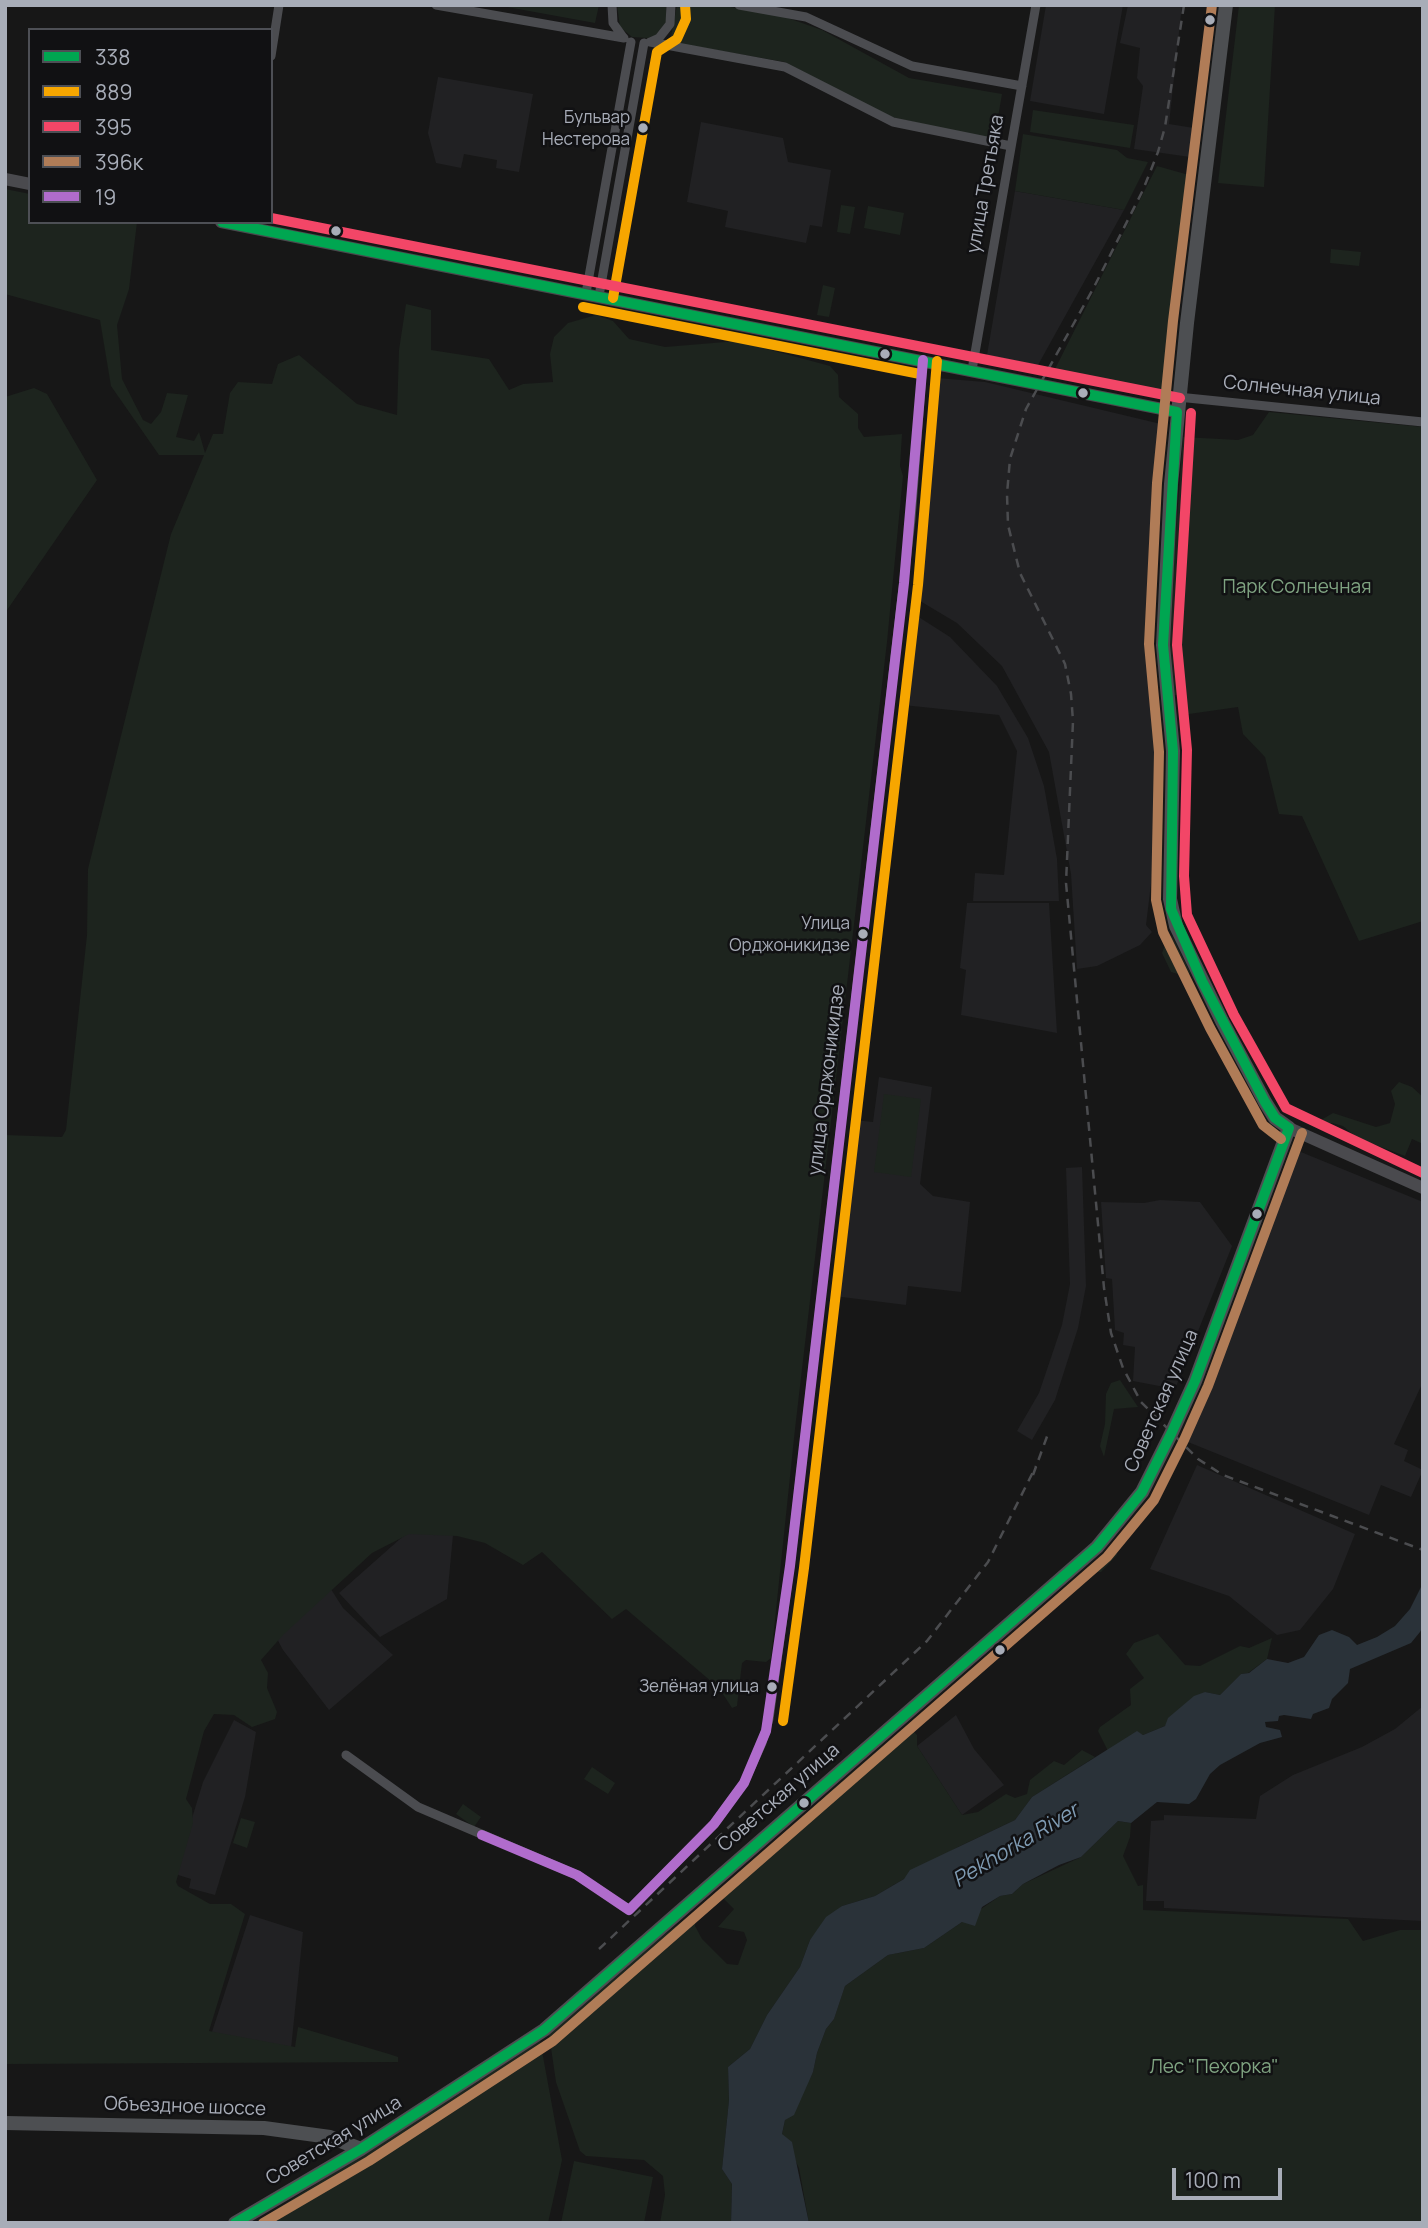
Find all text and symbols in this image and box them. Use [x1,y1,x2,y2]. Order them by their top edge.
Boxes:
unlabelled marker [1203,13,1217,27]
legend [28,28,273,224]
text: 338 [95,43,130,71]
text: 889 [95,78,132,106]
place label: Бульвар Нестерова [542,108,630,148]
text: 395 [95,113,132,141]
street label: улица Третьяка [963,113,1009,255]
marker: Бульвар Нестерова [636,121,650,135]
text: 396к [95,148,143,176]
text: 19 [95,183,116,211]
unlabelled marker [329,224,343,238]
unlabelled marker [878,347,892,361]
street label: Солнечная улица [1222,371,1382,411]
unlabelled marker [1076,386,1090,400]
park label: Парк Солнечная [1223,577,1371,599]
place label: Улица Орджоникидзе [729,914,850,954]
marker: Улица Орджоникидзе [856,927,870,941]
street label: улица Орджоникидзе [804,983,850,1177]
unlabelled marker [1250,1207,1264,1221]
street label: Советская улица [1120,1326,1204,1476]
unlabelled marker [993,1643,1007,1657]
place label: Зелёная улица [639,1677,759,1697]
marker: Зелёная улица [765,1680,779,1694]
street label: Советская улица [713,1739,845,1857]
unlabelled marker [797,1796,811,1810]
water label: Pekhorka River [949,1799,1083,1893]
park label: Лес "Пехорка" [1149,2057,1279,2079]
street label: Советская улица [262,2092,406,2190]
street label: Объездное шоссе [104,2093,266,2121]
scale bar [1176,2154,1286,2198]
text: 100 m [1185,2166,1241,2194]

